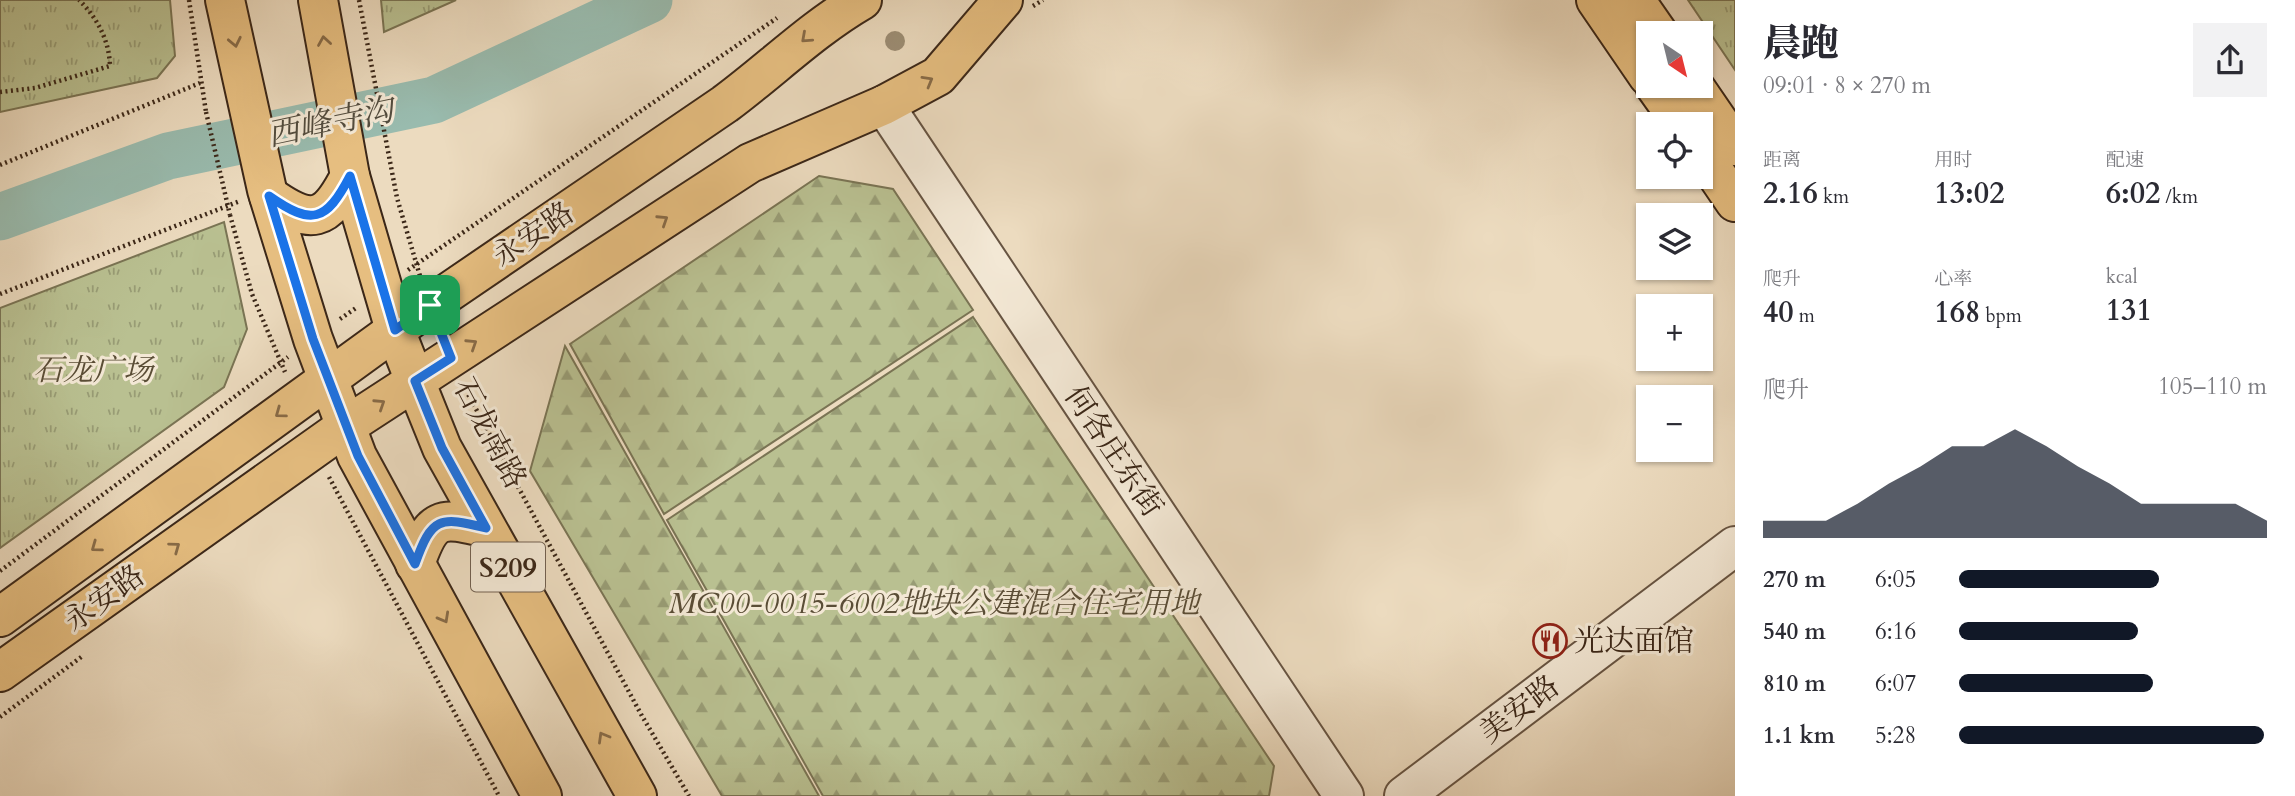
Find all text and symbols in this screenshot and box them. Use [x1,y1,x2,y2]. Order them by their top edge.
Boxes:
text: 晨跑 [1763,18,1839,70]
north arrow [1636,21,1713,98]
map controls [1636,21,1713,462]
button: share [2193,23,2267,97]
one-way arrow [801,30,814,42]
one-way arrow [317,35,332,47]
one-way arrow [226,36,241,48]
text: 09:01 · 8 × 270 m [1763,70,1931,101]
one-way arrow [921,76,934,89]
water label: 西峰寺沟 [263,87,402,158]
button: locate [1636,112,1713,189]
text: 距离 [1763,147,1801,173]
text: 用时 [1934,147,1972,173]
text: 配速 [2106,147,2144,173]
text: 2.16 [1763,173,1818,214]
text: 13:02 [1934,173,2005,214]
text: 6:02 [2106,173,2160,214]
text: km [1818,184,1849,210]
text: /km [2160,184,2198,210]
street label: 永安路 [485,192,582,277]
button: layers [1636,203,1713,280]
one-way arrow [655,215,668,228]
text: kcal [2106,264,2138,290]
text: 爬升 [1763,266,1801,292]
text: 心率 [1934,266,1972,292]
pin [400,275,460,335]
icon: arrive [411,286,449,324]
text: 131 [2106,290,2152,331]
text: 40 [1763,292,1794,333]
text: 168 [1934,292,1980,333]
button: + [1636,294,1713,371]
text: m [1794,303,1815,329]
text: bpm [1980,303,2022,329]
one-way arrow [464,340,477,353]
park label: 石龙广场 [33,350,156,391]
street label: 石龙南路 [443,371,536,496]
text: 105–110 m [2158,371,2267,402]
text: 爬升 [1763,374,1809,405]
street label: 何各庄东街 [1055,378,1173,525]
button: − [1636,385,1713,462]
one-way arrow [373,399,386,412]
one-way arrow [275,405,288,417]
one-way arrow [91,539,104,551]
road number: S209 [471,542,545,592]
one-way arrow [167,543,180,555]
street label: 永安路 [56,555,153,641]
text: 270 m [1763,564,1826,595]
text: 6:05 [1875,564,1916,595]
park label: MC00-0015-6002地块公建混合住宅用地 [669,583,1202,624]
one-way arrow [436,610,449,623]
text: 540 m [1763,616,1826,647]
text: 6:16 [1875,616,1916,647]
place label: 光达面馆 [1574,621,1694,662]
restaurant icon: 光达面馆 [1531,622,1569,660]
street label: 美安路 [1471,666,1568,753]
text: 810 m [1763,668,1826,699]
text: 6:07 [1875,668,1916,699]
text: 1.1 km [1763,720,1835,751]
text: 5:28 [1875,720,1916,751]
one-way arrow [598,732,611,745]

